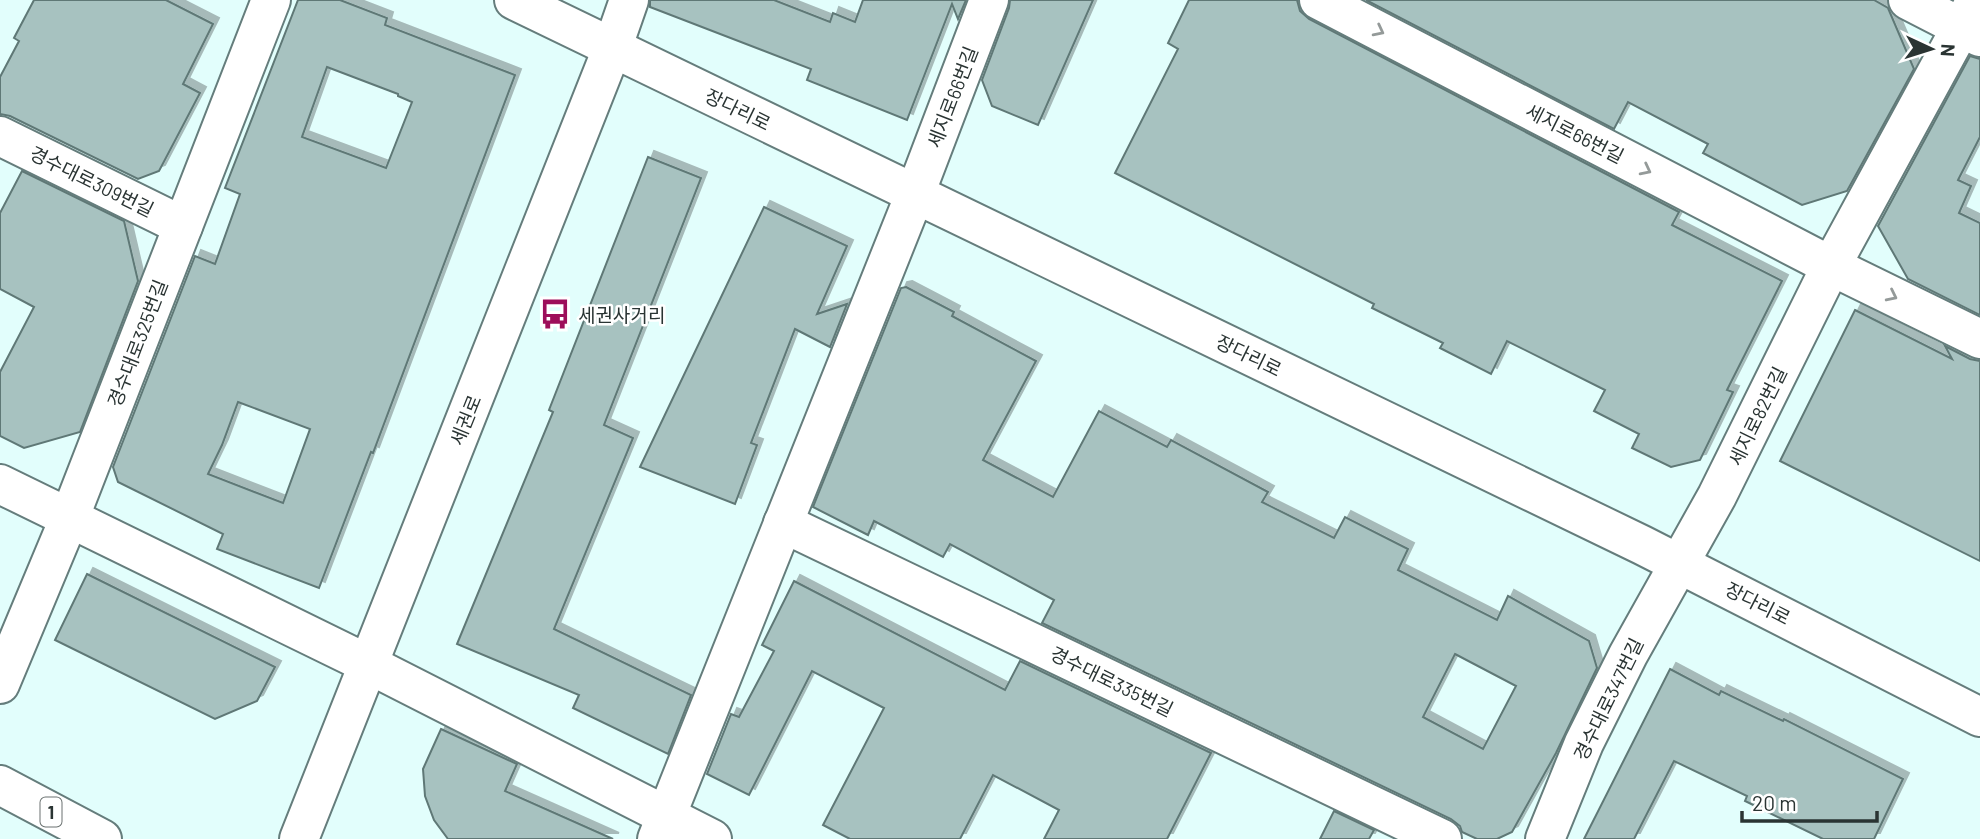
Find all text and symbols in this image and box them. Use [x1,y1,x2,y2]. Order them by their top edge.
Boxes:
north arrow [1896,14,1966,84]
one-way arrow [1372,23,1385,37]
street label: 세지로66번길 [922,43,982,151]
text: N [1937,43,1960,57]
street label: 장다리로 [702,83,774,135]
street label: 세지로66번길 [1522,98,1628,168]
street label: 경수대로309번길 [26,141,158,221]
one-way arrow [1639,162,1652,176]
street label: 경수대로325번길 [102,276,172,410]
one-way arrow [1885,288,1897,302]
bus stop icon: 세권사거리 [538,297,572,331]
place label: 세권사거리 [578,303,665,326]
street label: 장다리로 [1213,329,1285,381]
street label: 세지로82번길 [1723,363,1791,469]
street label: 세권로 [445,391,485,449]
street label: 장다리로 [1722,577,1794,629]
street label: 경수대로347번길 [1568,634,1648,764]
street label: 경수대로335번길 [1047,641,1177,721]
scale bar [1742,780,1877,824]
text: 20 m [1752,790,1797,815]
road number: 1 [40,798,61,826]

